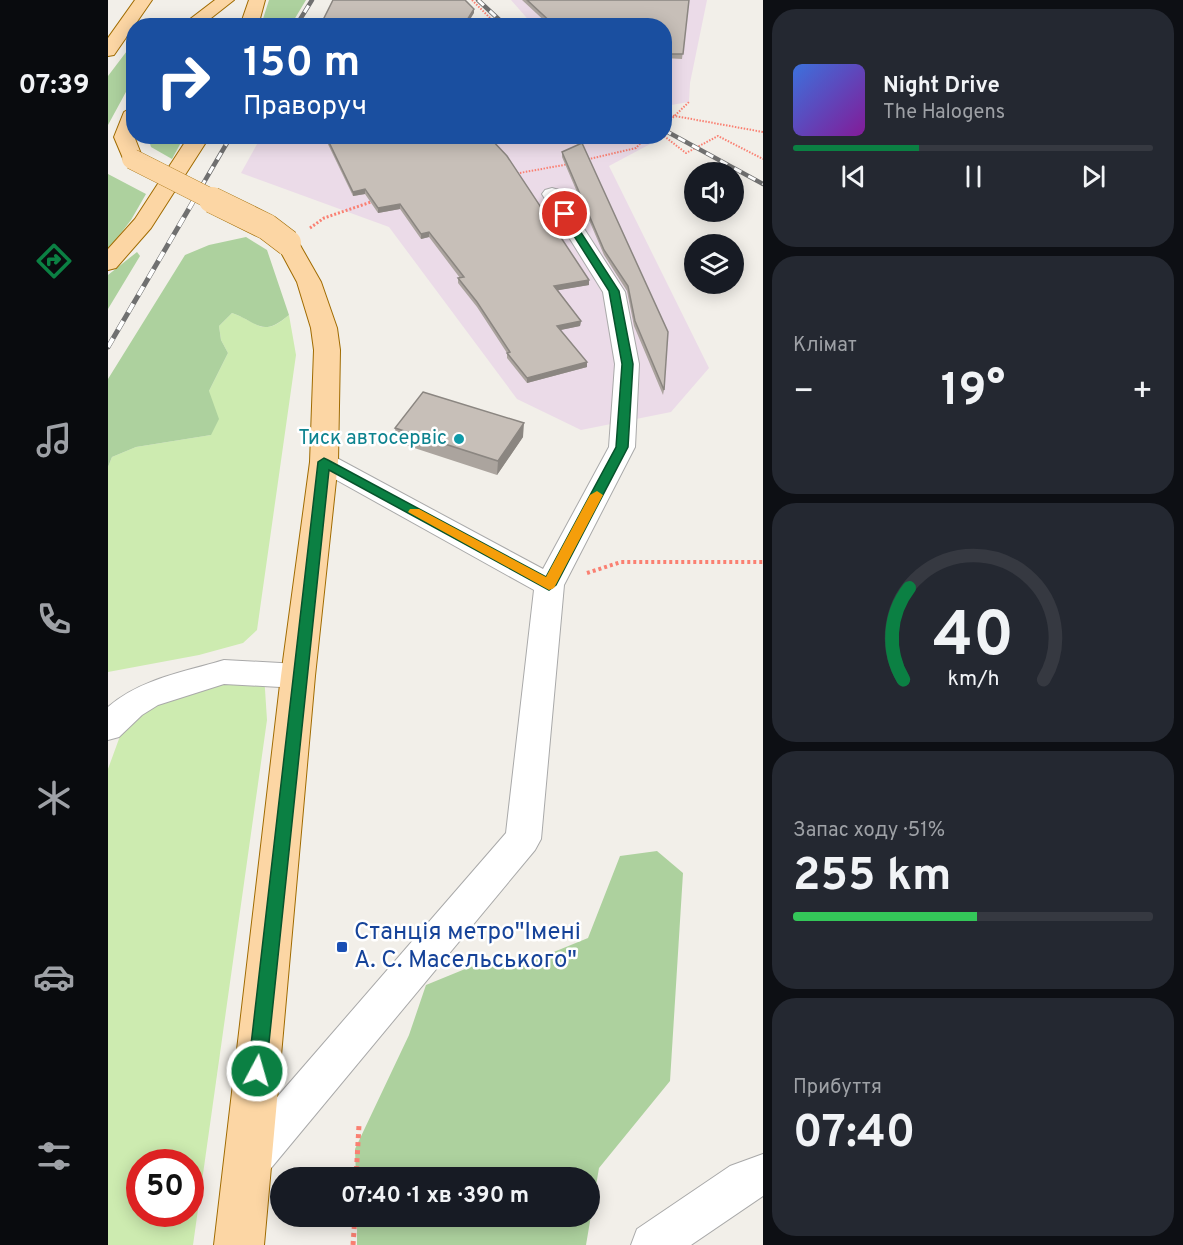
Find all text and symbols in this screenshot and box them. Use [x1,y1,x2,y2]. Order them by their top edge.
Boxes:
text: 150 m [243,38,360,91]
icon: right [144,42,222,120]
text: 07:39 [18,69,90,103]
text: Night Drive [883,73,1000,100]
text: Праворуч [243,90,367,124]
text: The Halogens [883,100,1005,126]
icon: previous [837,160,870,193]
icon: pause [957,160,990,193]
icon: next [1077,160,1110,193]
map controls [684,162,744,294]
button: sound [684,162,744,222]
pin [539,188,590,239]
icon: arrive [548,197,581,230]
button: layers [684,234,744,294]
icon: directions [33,240,75,282]
text: Клімат [793,333,857,359]
text: 19° [941,364,1005,421]
text: − [793,372,814,414]
text: + [1132,372,1153,414]
icon: music [33,419,75,461]
place label: Тиск автосервіс [298,426,447,452]
marker: Тиск автосервіс [452,432,466,446]
icon: phone [33,598,75,640]
text: 40 [932,599,1014,678]
text: km/h [947,666,999,693]
icon: climate [33,777,75,819]
text: Запас ходу · 51% [793,818,945,844]
text: 255 km [793,849,951,906]
place label: Станція метро"Імені А. С. Масельського" [354,918,581,976]
marker: Станція метро"Імені А. С. Масельського" [335,940,349,954]
icon: car [33,956,75,998]
position arrow [225,1039,289,1103]
text: Прибуття [793,1075,882,1101]
text: 07:40 [793,1106,915,1163]
icon: filters [33,1135,75,1177]
speed limit sign: 50 [126,1149,204,1227]
text: 07:40 · 1 хв · 390 m [341,1183,529,1210]

